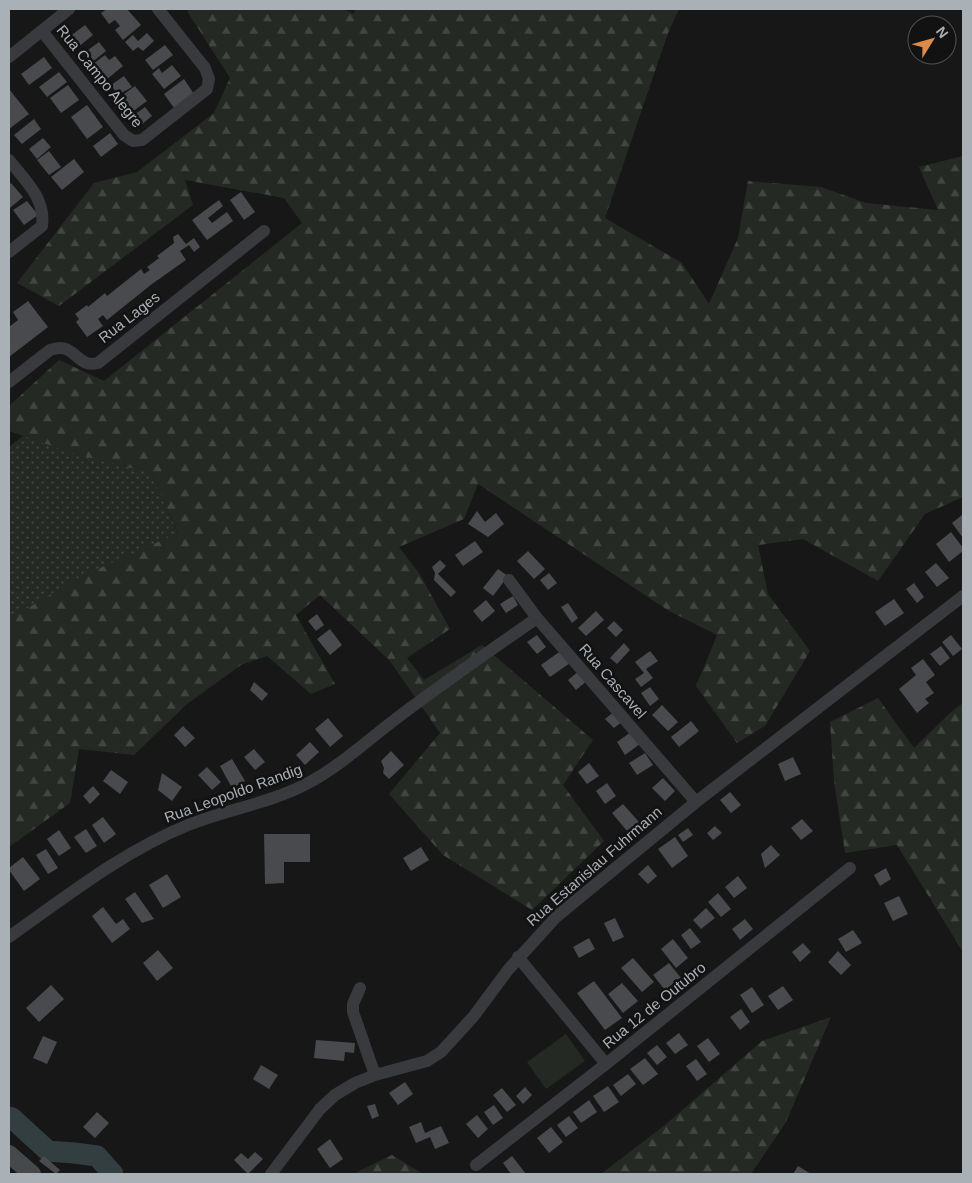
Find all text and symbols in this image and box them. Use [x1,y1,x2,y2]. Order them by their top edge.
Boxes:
north arrow [907,15,957,65]
street label: Rua Campo Alegre [54,21,146,131]
text: N [933,23,952,41]
street label: Rua Lages [95,288,163,346]
street label: Rua Cascavel [576,640,650,722]
street label: Rua Leopoldo Randig [162,760,304,826]
street label: Rua Estanislau Fuhrmann [523,803,665,929]
street label: Rua 12 de Outubro [599,958,709,1052]

